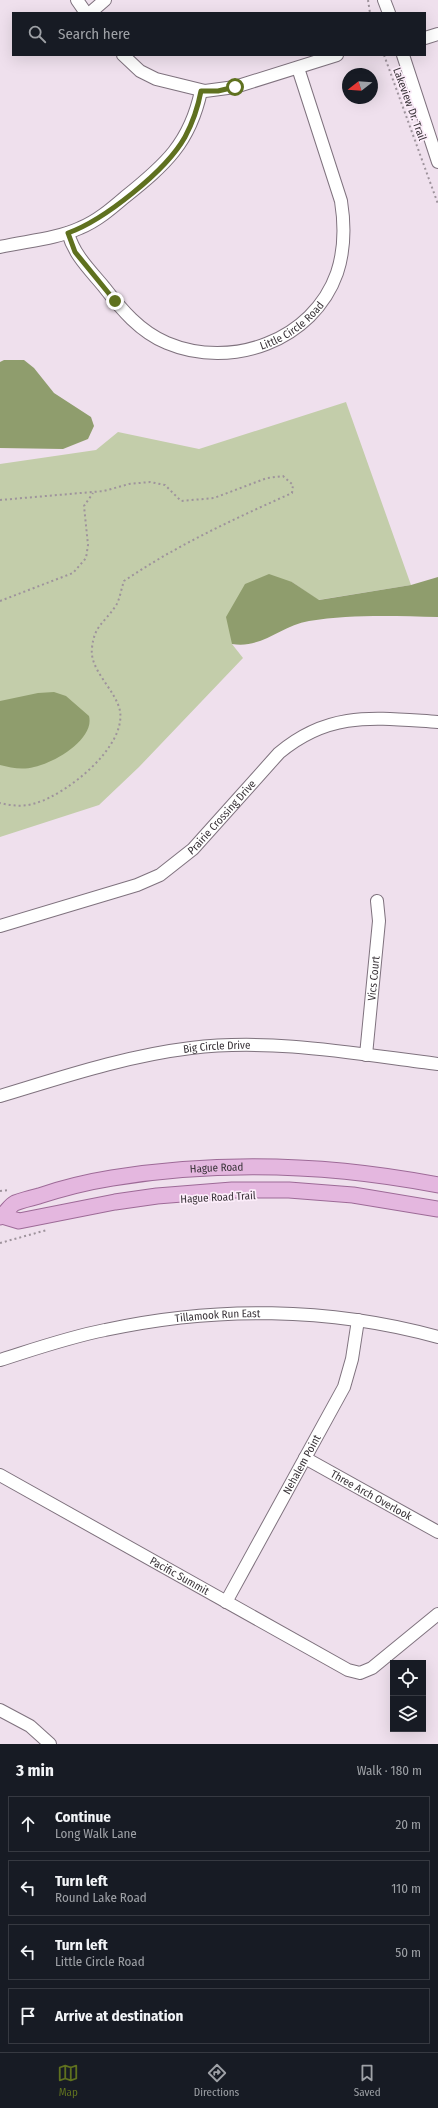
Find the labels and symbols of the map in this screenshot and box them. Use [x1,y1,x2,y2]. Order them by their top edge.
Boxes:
street label: Lakeview Dr. Trail [390,66,429,143]
north arrow [342,68,378,104]
route start [226,78,244,96]
route end [106,292,124,310]
street label: Little Circle Road [258,299,327,353]
street label: Prairie Crossing Drive [185,777,259,858]
street label: Vics Court [365,955,383,1001]
street label: Big Circle Drive [182,1039,250,1056]
street label: Hague Road [189,1161,243,1176]
street label: Hague Road Trail [180,1189,256,1206]
street label: Tillamook Run East [174,1307,261,1325]
street label: Nehalem Point [280,1432,324,1497]
street label: Three Arch Overlook [328,1468,415,1524]
street label: Pacific Summit [148,1554,212,1598]

